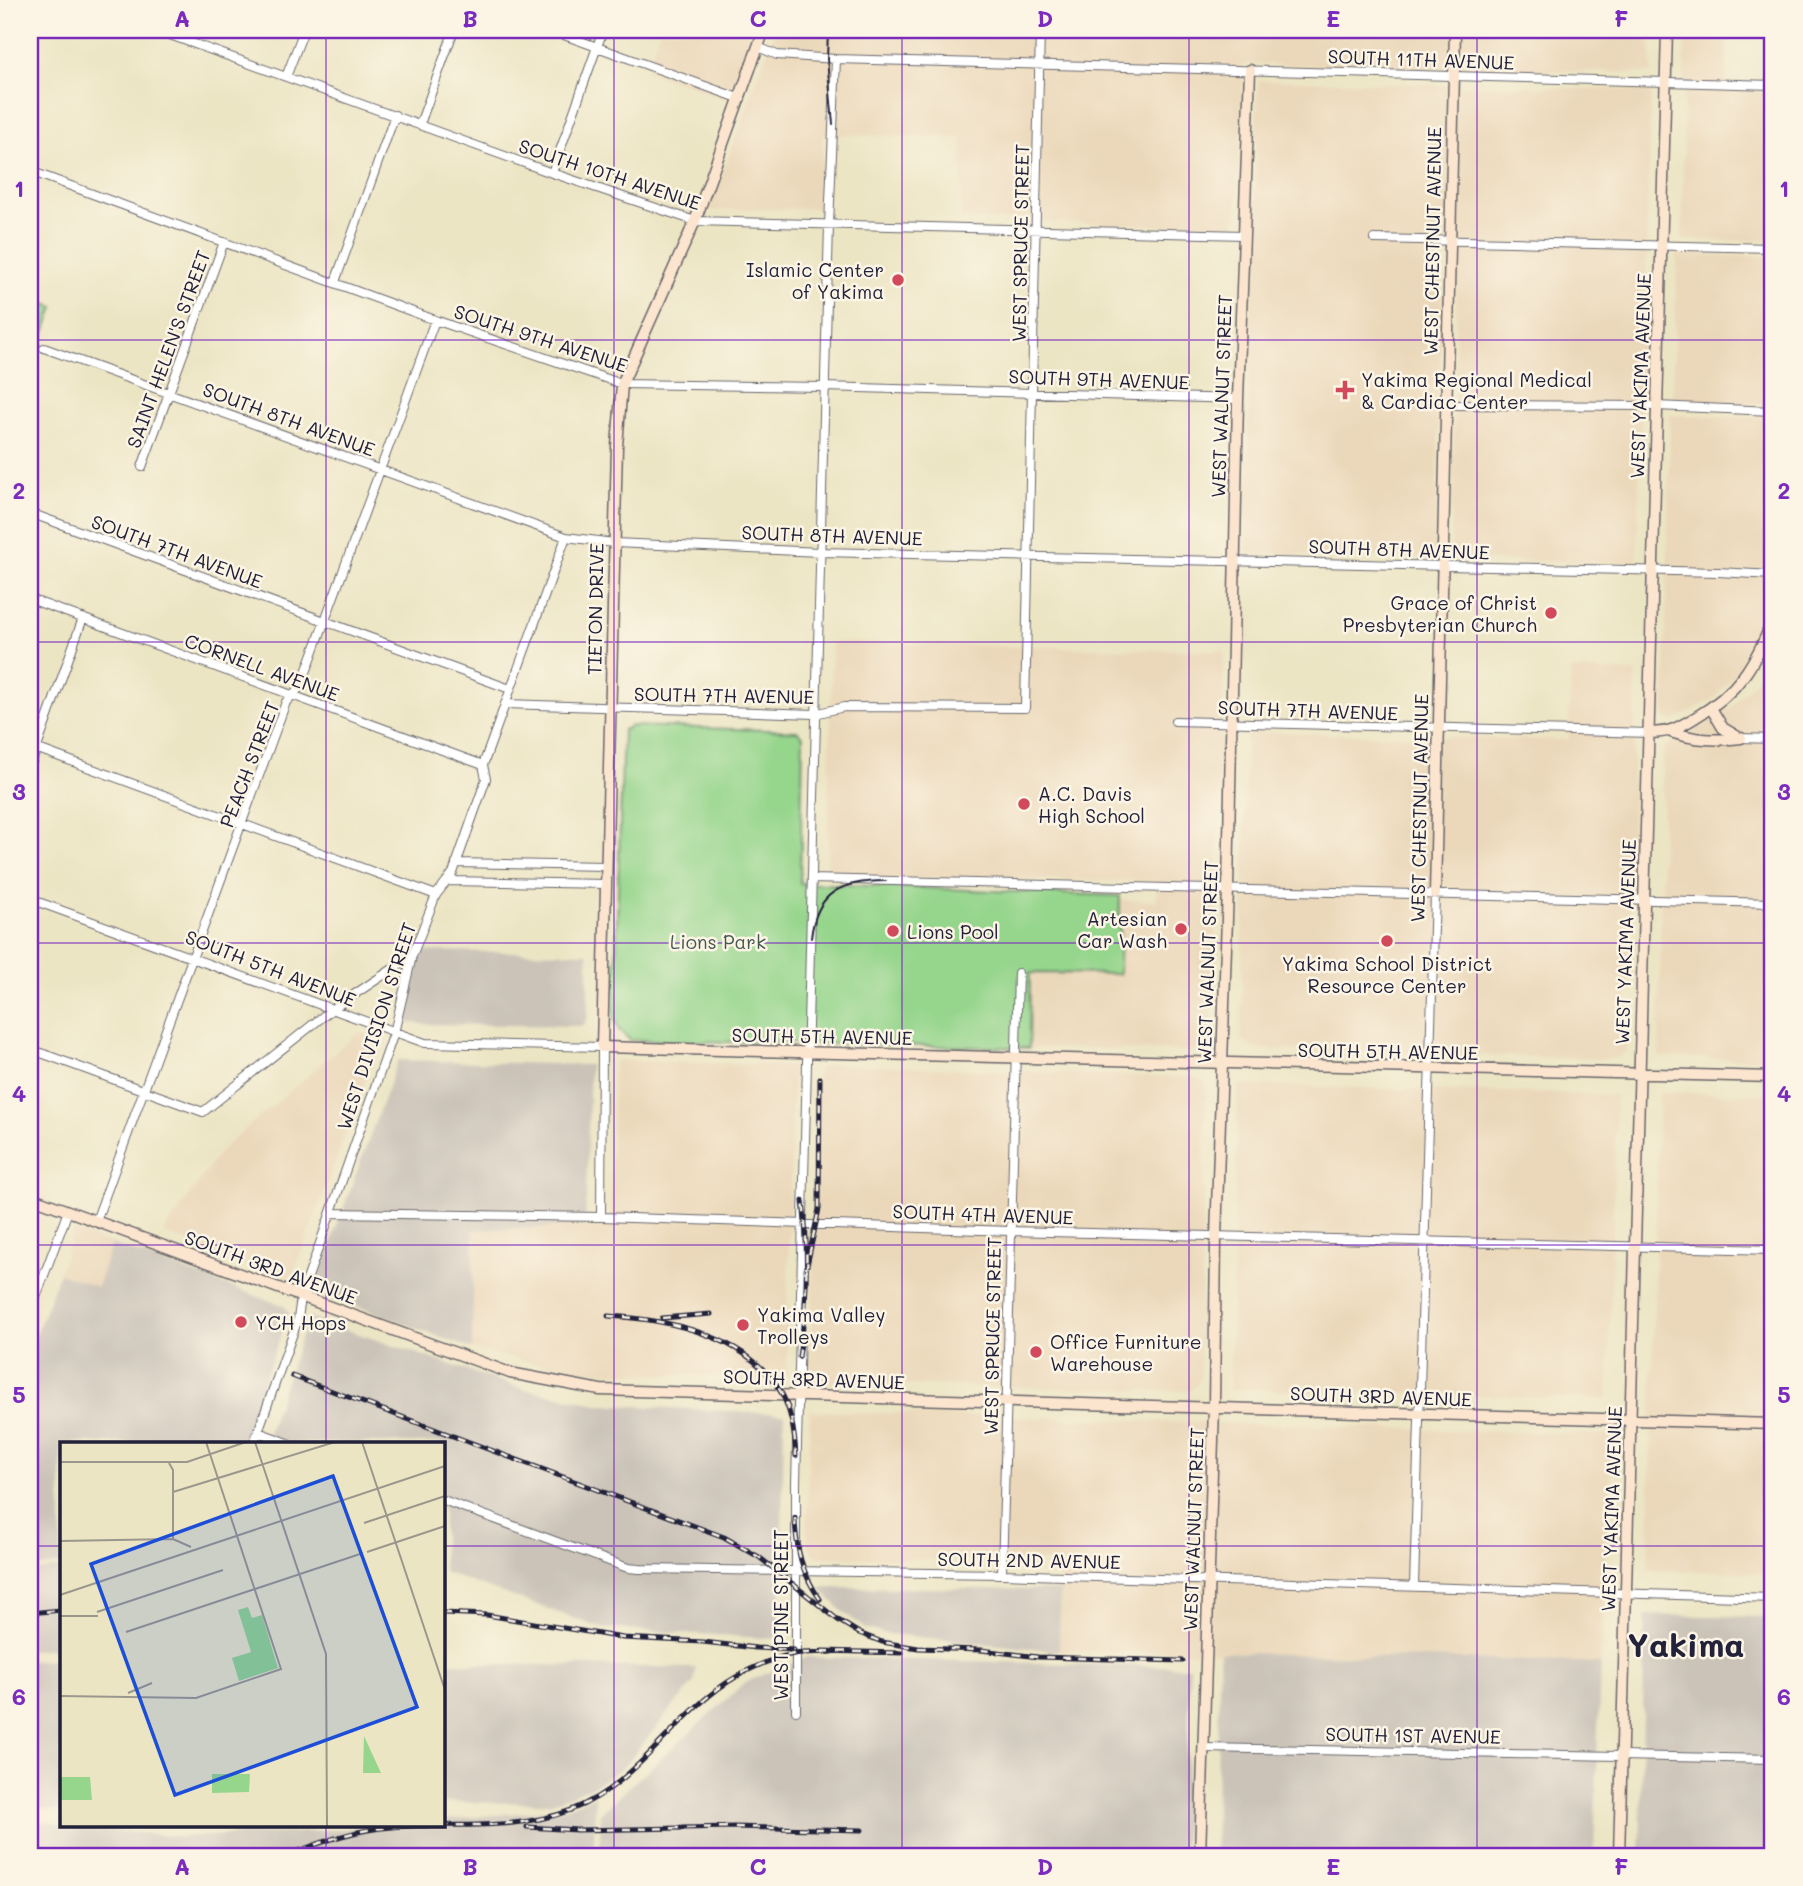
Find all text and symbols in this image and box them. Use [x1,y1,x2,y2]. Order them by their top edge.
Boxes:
text: A [174,3,190,33]
text: B [462,3,478,33]
text: C [749,3,767,33]
text: D [1037,3,1053,33]
text: E [1326,3,1340,33]
text: F [1614,3,1628,33]
street label: SOUTH 11TH AVENUE [1327,43,1515,75]
street label: WEST CHESTNUT AVENUE [1418,126,1446,355]
street label: SOUTH 10TH AVENUE [516,133,704,215]
street label: WEST SPRUCE STREET [1006,144,1034,342]
text: 1 [14,173,24,203]
text: 1 [1779,173,1789,203]
street label: SAINT HELEN'S STREET [121,247,215,451]
place label: Islamic Center of Yakima [746,257,884,304]
marker: Islamic Center of Yakima [890,272,906,288]
street label: WEST YAKIMA AVENUE [1624,273,1656,479]
street label: WEST WALNUT STREET [1205,294,1237,498]
street label: SOUTH 9TH AVENUE [451,298,631,378]
street label: SOUTH 9TH AVENUE [1008,363,1190,395]
place label: Yakima Regional Medical & Cardiac Center [1361,367,1592,414]
street label: SOUTH 8TH AVENUE [200,376,379,462]
marker: Yakima Regional Medical & Cardiac Center [1335,380,1355,400]
text: 2 [13,475,25,505]
text: 2 [1778,475,1790,505]
street label: SOUTH 7TH AVENUE [88,508,266,594]
street label: SOUTH 8TH AVENUE [741,519,923,551]
street label: SOUTH 8TH AVENUE [1308,533,1490,565]
street label: TIETON DRIVE [581,543,609,675]
place label: Grace of Christ Presbyterian Church [1343,590,1537,637]
marker: Grace of Christ Presbyterian Church [1543,605,1559,621]
street label: CORNELL AVENUE [181,627,343,707]
street label: SOUTH 7TH AVENUE [634,681,815,709]
street label: WEST CHESTNUT AVENUE [1405,693,1433,922]
street label: SOUTH 7TH AVENUE [1217,694,1399,726]
street label: PEACH STREET [213,697,285,831]
text: 3 [12,776,26,806]
text: 3 [1777,776,1791,806]
place label: A.C. Davis High School [1038,781,1145,828]
marker: A.C. Davis High School [1016,796,1032,812]
street label: WEST YAKIMA AVENUE [1609,839,1641,1045]
street label: WEST WALNUT STREET [1191,860,1223,1064]
place label: Artesian Car Wash [1078,906,1167,953]
street label: WEST DIVISION STREET [331,919,421,1133]
place label: Lions Pool [907,919,999,944]
marker: Artesian Car Wash [1173,921,1189,937]
marker: Lions Pool [885,923,901,939]
street label: SOUTH 5TH AVENUE [182,924,360,1012]
park label: Lions Park [670,929,766,954]
marker: Yakima School District Resource Center [1379,933,1395,949]
place label: Yakima School District Resource Center [1282,951,1492,998]
street label: SOUTH 5TH AVENUE [731,1022,913,1050]
street label: SOUTH 5TH AVENUE [1297,1037,1479,1065]
text: 4 [12,1078,26,1108]
text: 4 [1777,1078,1791,1108]
street label: SOUTH 4TH AVENUE [892,1198,1074,1230]
street label: SOUTH 3RD AVENUE [181,1224,361,1310]
street label: WEST SPRUCE STREET [978,1237,1006,1435]
place label: Yakima Valley Trolleys [757,1302,886,1349]
place label: YCH Hops [255,1310,346,1335]
marker: YCH Hops [233,1314,249,1330]
marker: Yakima Valley Trolleys [735,1317,751,1333]
place label: Office Furniture Warehouse [1050,1329,1202,1376]
marker: Office Furniture Warehouse [1028,1344,1044,1360]
street label: SOUTH 3RD AVENUE [723,1363,906,1395]
text: 5 [12,1379,26,1409]
text: 5 [1777,1379,1791,1409]
street label: SOUTH 3RD AVENUE [1290,1380,1473,1412]
street label: WEST YAKIMA AVENUE [1595,1406,1627,1612]
street label: WEST WALNUT STREET [1177,1427,1209,1631]
inset map [60,1442,444,1826]
street label: WEST PINE STREET [768,1529,793,1701]
street label: SOUTH 2ND AVENUE [937,1546,1121,1574]
district label: Yakima [1627,1622,1745,1665]
text: 6 [12,1681,26,1711]
text: 6 [1777,1681,1791,1711]
street label: SOUTH 1ST AVENUE [1325,1721,1501,1749]
text: A [174,1851,190,1881]
text: B [462,1851,478,1881]
text: C [749,1851,767,1881]
text: D [1037,1851,1053,1881]
text: E [1326,1851,1340,1881]
text: F [1614,1851,1628,1881]

